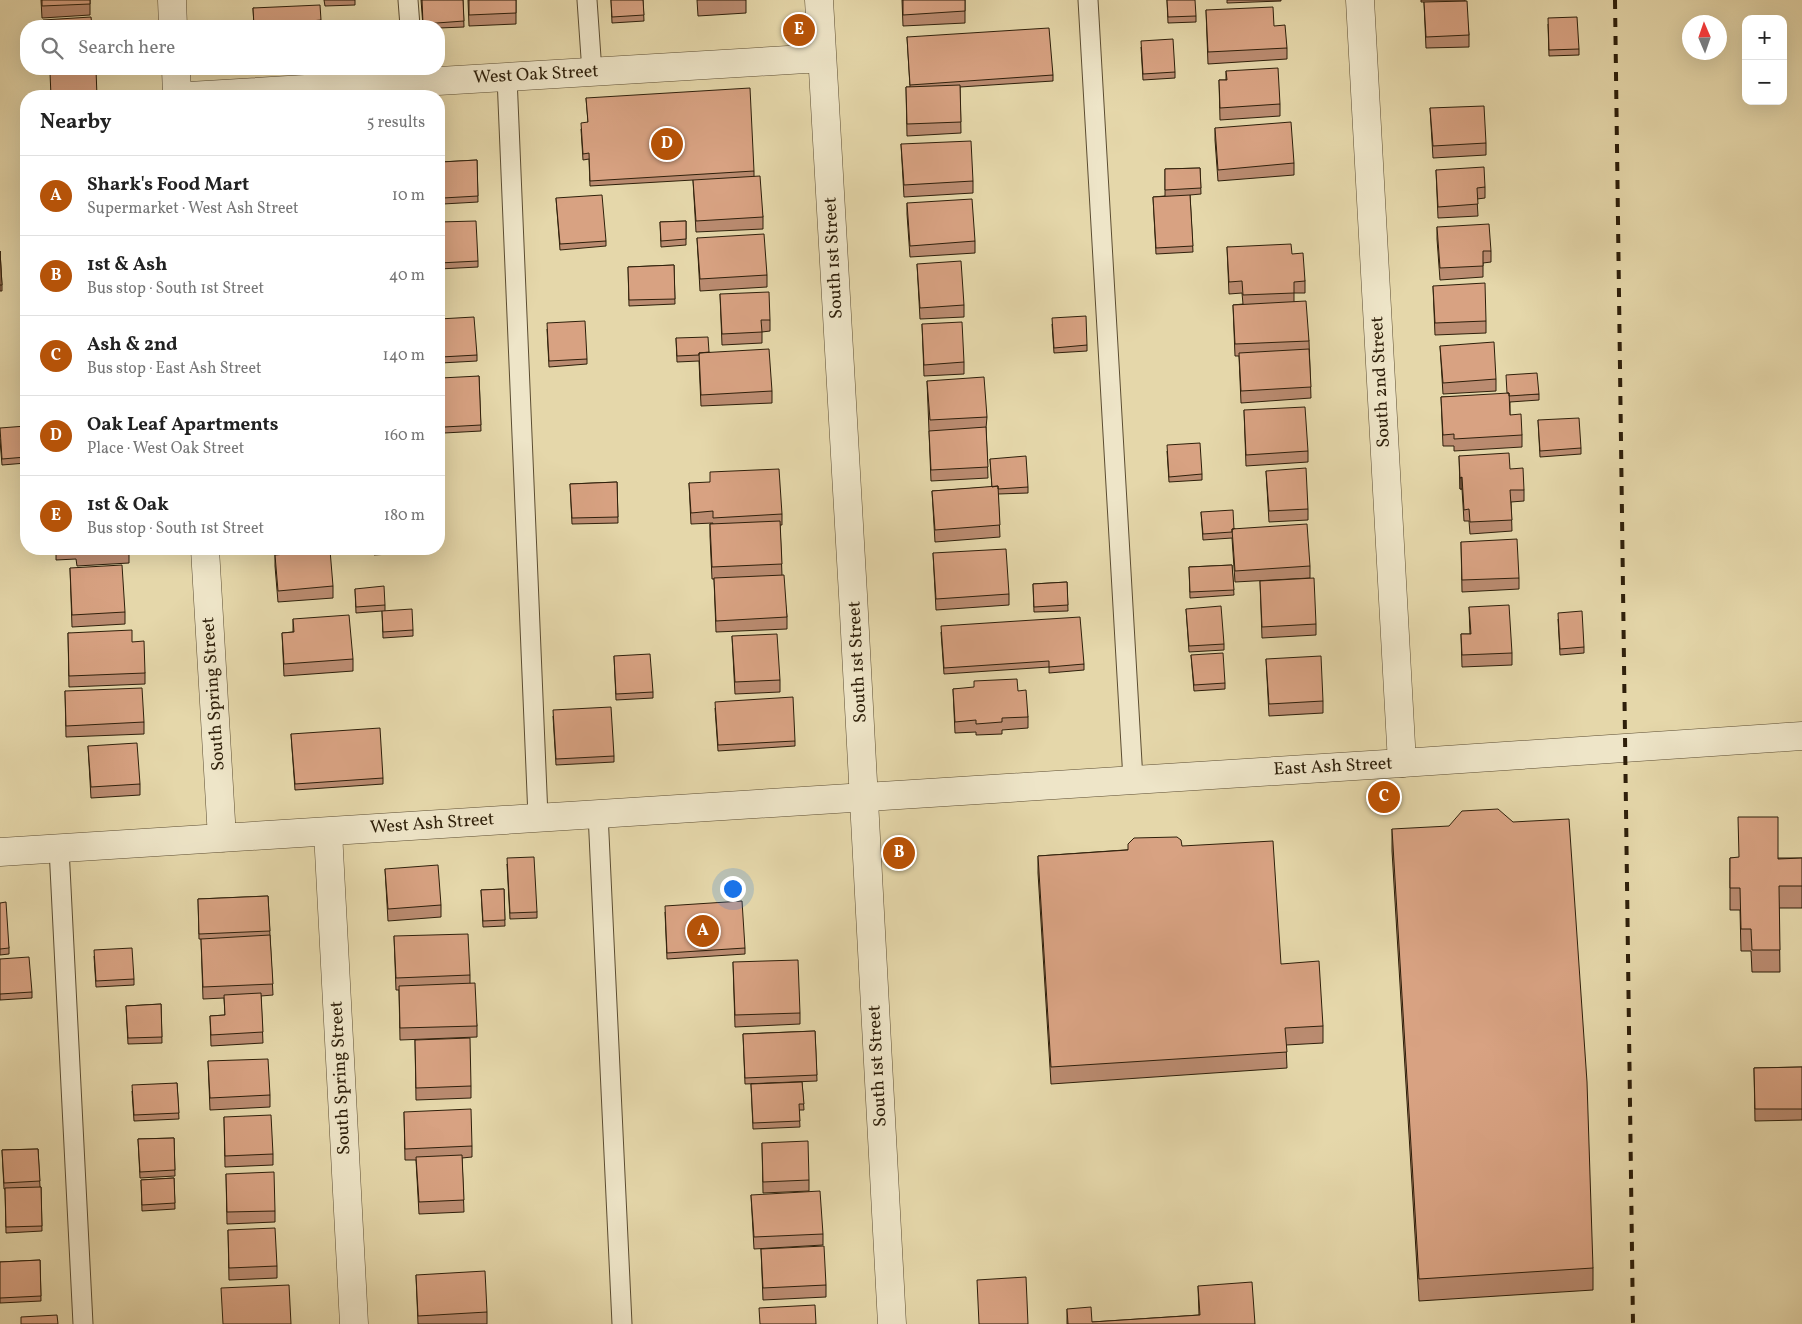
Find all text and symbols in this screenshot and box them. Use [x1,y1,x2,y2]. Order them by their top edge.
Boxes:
pin: E [783,11,815,49]
north arrow [1682,15,1727,60]
map controls [1742,15,1787,105]
button: + [1742,15,1787,60]
search box [20,20,445,75]
icon: search [38,34,66,62]
text: Search here [78,35,175,61]
street label: West Oak Street [473,59,599,91]
button: − [1742,60,1787,105]
text: Nearby [40,108,111,137]
text: 5 results [367,112,425,134]
pin: D [651,125,683,163]
text: Shark's Food Mart [87,172,249,198]
text: A [50,185,62,207]
text: 10 m [392,185,425,207]
street label: South 1st Street [818,196,850,320]
text: Supermarket · West Ash Street [87,198,299,220]
text: 1st & Ash [87,252,167,278]
text: B [51,265,61,287]
text: 40 m [389,265,425,287]
text: Bus stop · South 1st Street [87,278,264,300]
street label: South 2nd Street [1365,316,1397,448]
text: Ash & 2nd [87,332,178,358]
text: C [51,345,61,367]
text: 140 m [383,345,425,367]
text: Bus stop · East Ash Street [87,358,262,380]
text: Oak Leaf Apartments [87,412,279,438]
text: D [50,425,62,447]
text: 160 m [384,425,425,447]
text: Place · West Oak Street [87,438,244,460]
text: 1st & Oak [87,492,169,518]
text: E [51,505,61,527]
text: 180 m [384,505,425,527]
text: Bus stop · South 1st Street [87,518,264,540]
street label: South 1st Street [842,600,874,724]
street label: South Spring Street [196,616,232,772]
street label: East Ash Street [1273,751,1393,783]
pin: C [1368,778,1400,816]
street label: West Ash Street [369,807,495,841]
pin: B [883,834,915,872]
your location [720,876,746,902]
pin: A [687,912,719,950]
street label: South Spring Street [324,1000,358,1156]
street label: South 1st Street [862,1004,894,1128]

